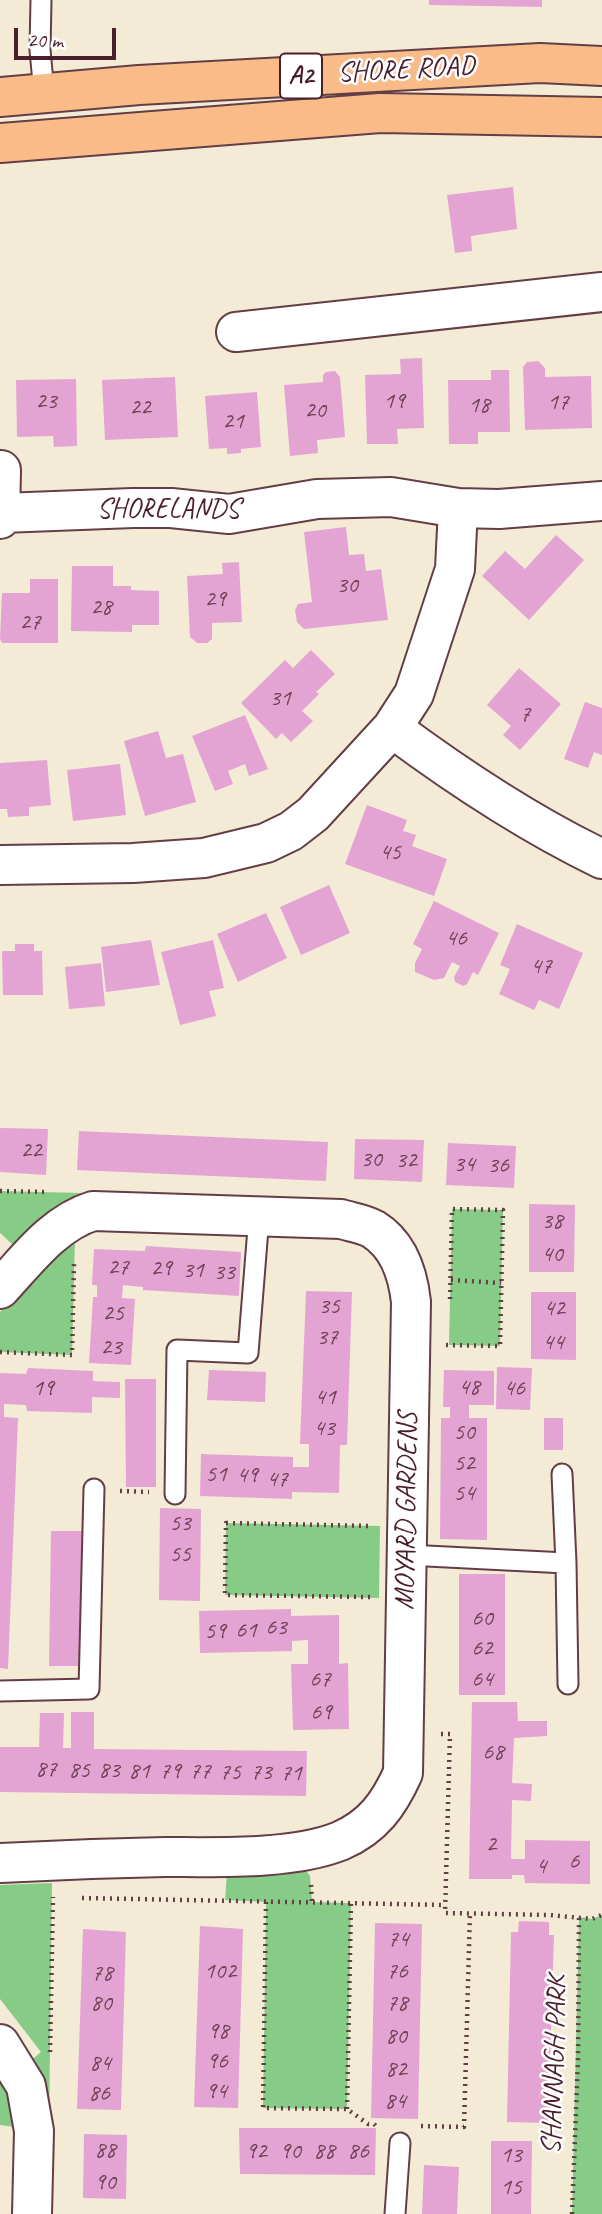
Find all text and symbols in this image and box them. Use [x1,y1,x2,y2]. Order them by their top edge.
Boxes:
scale bar [18,14,119,58]
text: 20 m [27,27,63,53]
street label: SHORE ROAD [337,50,475,90]
road number: A2 [280,54,322,99]
house number: 23 [35,388,57,416]
house number: 19 [383,388,405,416]
house number: 17 [547,389,569,417]
house number: 18 [468,392,490,420]
house number: 22 [129,394,151,422]
house number: 20 [304,397,326,425]
house number: 21 [222,408,244,436]
street label: SHORELANDS [97,493,239,527]
house number: 30 [336,572,358,600]
house number: 29 [204,586,226,614]
house number: 28 [90,594,112,622]
house number: 27 [19,609,41,637]
house number: 31 [269,685,291,713]
house number: 7 [520,701,530,729]
house number: 45 [379,839,401,867]
house number: 46 [445,925,467,953]
house number: 47 [530,953,552,981]
house number: 22 [20,1137,42,1165]
house number: 30 [360,1146,382,1174]
house number: 32 [395,1147,417,1175]
house number: 34 [453,1151,475,1179]
house number: 36 [487,1152,509,1180]
house number: 38 [541,1208,563,1236]
house number: 40 [541,1241,563,1269]
house number: 27 [107,1254,129,1282]
house number: 29 [150,1255,172,1283]
house number: 31 [182,1257,204,1285]
house number: 33 [213,1259,235,1287]
house number: 35 [318,1293,340,1321]
house number: 42 [543,1295,565,1323]
house number: 25 [102,1300,124,1328]
house number: 37 [316,1324,338,1352]
house number: 44 [542,1329,564,1357]
house number: 23 [100,1334,122,1362]
house number: 48 [458,1374,480,1402]
house number: 19 [32,1375,54,1403]
house number: 46 [503,1375,525,1403]
house number: 41 [314,1384,336,1412]
street label: MOYARD GARDENS [388,1412,426,1610]
house number: 43 [313,1415,335,1443]
house number: 50 [453,1419,475,1447]
house number: 52 [453,1450,475,1478]
house number: 51 [205,1461,227,1489]
house number: 49 [236,1462,258,1490]
house number: 47 [266,1466,288,1494]
house number: 54 [453,1480,475,1508]
house number: 53 [169,1510,191,1538]
house number: 55 [169,1541,191,1569]
house number: 60 [471,1605,493,1633]
house number: 63 [265,1614,287,1642]
house number: 61 [235,1617,257,1645]
house number: 59 [204,1618,226,1646]
house number: 62 [471,1635,493,1663]
house number: 67 [309,1666,331,1694]
house number: 64 [471,1666,493,1694]
house number: 69 [310,1699,332,1727]
house number: 68 [482,1739,504,1767]
house number: 87 [35,1756,57,1784]
house number: 85 [68,1757,90,1785]
house number: 83 [98,1757,120,1785]
house number: 81 [128,1758,150,1786]
house number: 79 [159,1758,181,1786]
house number: 77 [189,1758,211,1786]
house number: 75 [219,1759,241,1787]
house number: 73 [250,1759,272,1787]
house number: 71 [280,1760,302,1788]
house number: 2 [486,1831,496,1859]
house number: 6 [569,1848,579,1876]
house number: 4 [536,1853,546,1881]
house number: 74 [387,1926,409,1954]
house number: 102 [204,1958,236,1986]
house number: 76 [386,1958,408,1986]
house number: 78 [91,1960,113,1988]
street label: SHANNAGH PARK [535,1975,575,2155]
house number: 80 [90,1990,112,2018]
house number: 78 [386,1990,408,2018]
house number: 98 [207,2018,229,2046]
house number: 80 [385,2023,407,2051]
house number: 96 [206,2048,228,2076]
house number: 84 [89,2050,111,2078]
house number: 82 [385,2056,407,2084]
house number: 94 [205,2078,227,2106]
house number: 86 [88,2080,110,2108]
house number: 84 [384,2088,406,2116]
house number: 88 [94,2137,116,2165]
house number: 92 [245,2138,267,2166]
house number: 90 [279,2138,301,2166]
house number: 88 [313,2138,335,2166]
house number: 86 [347,2138,369,2166]
house number: 13 [500,2142,522,2170]
house number: 90 [94,2169,116,2197]
house number: 15 [500,2174,522,2202]

